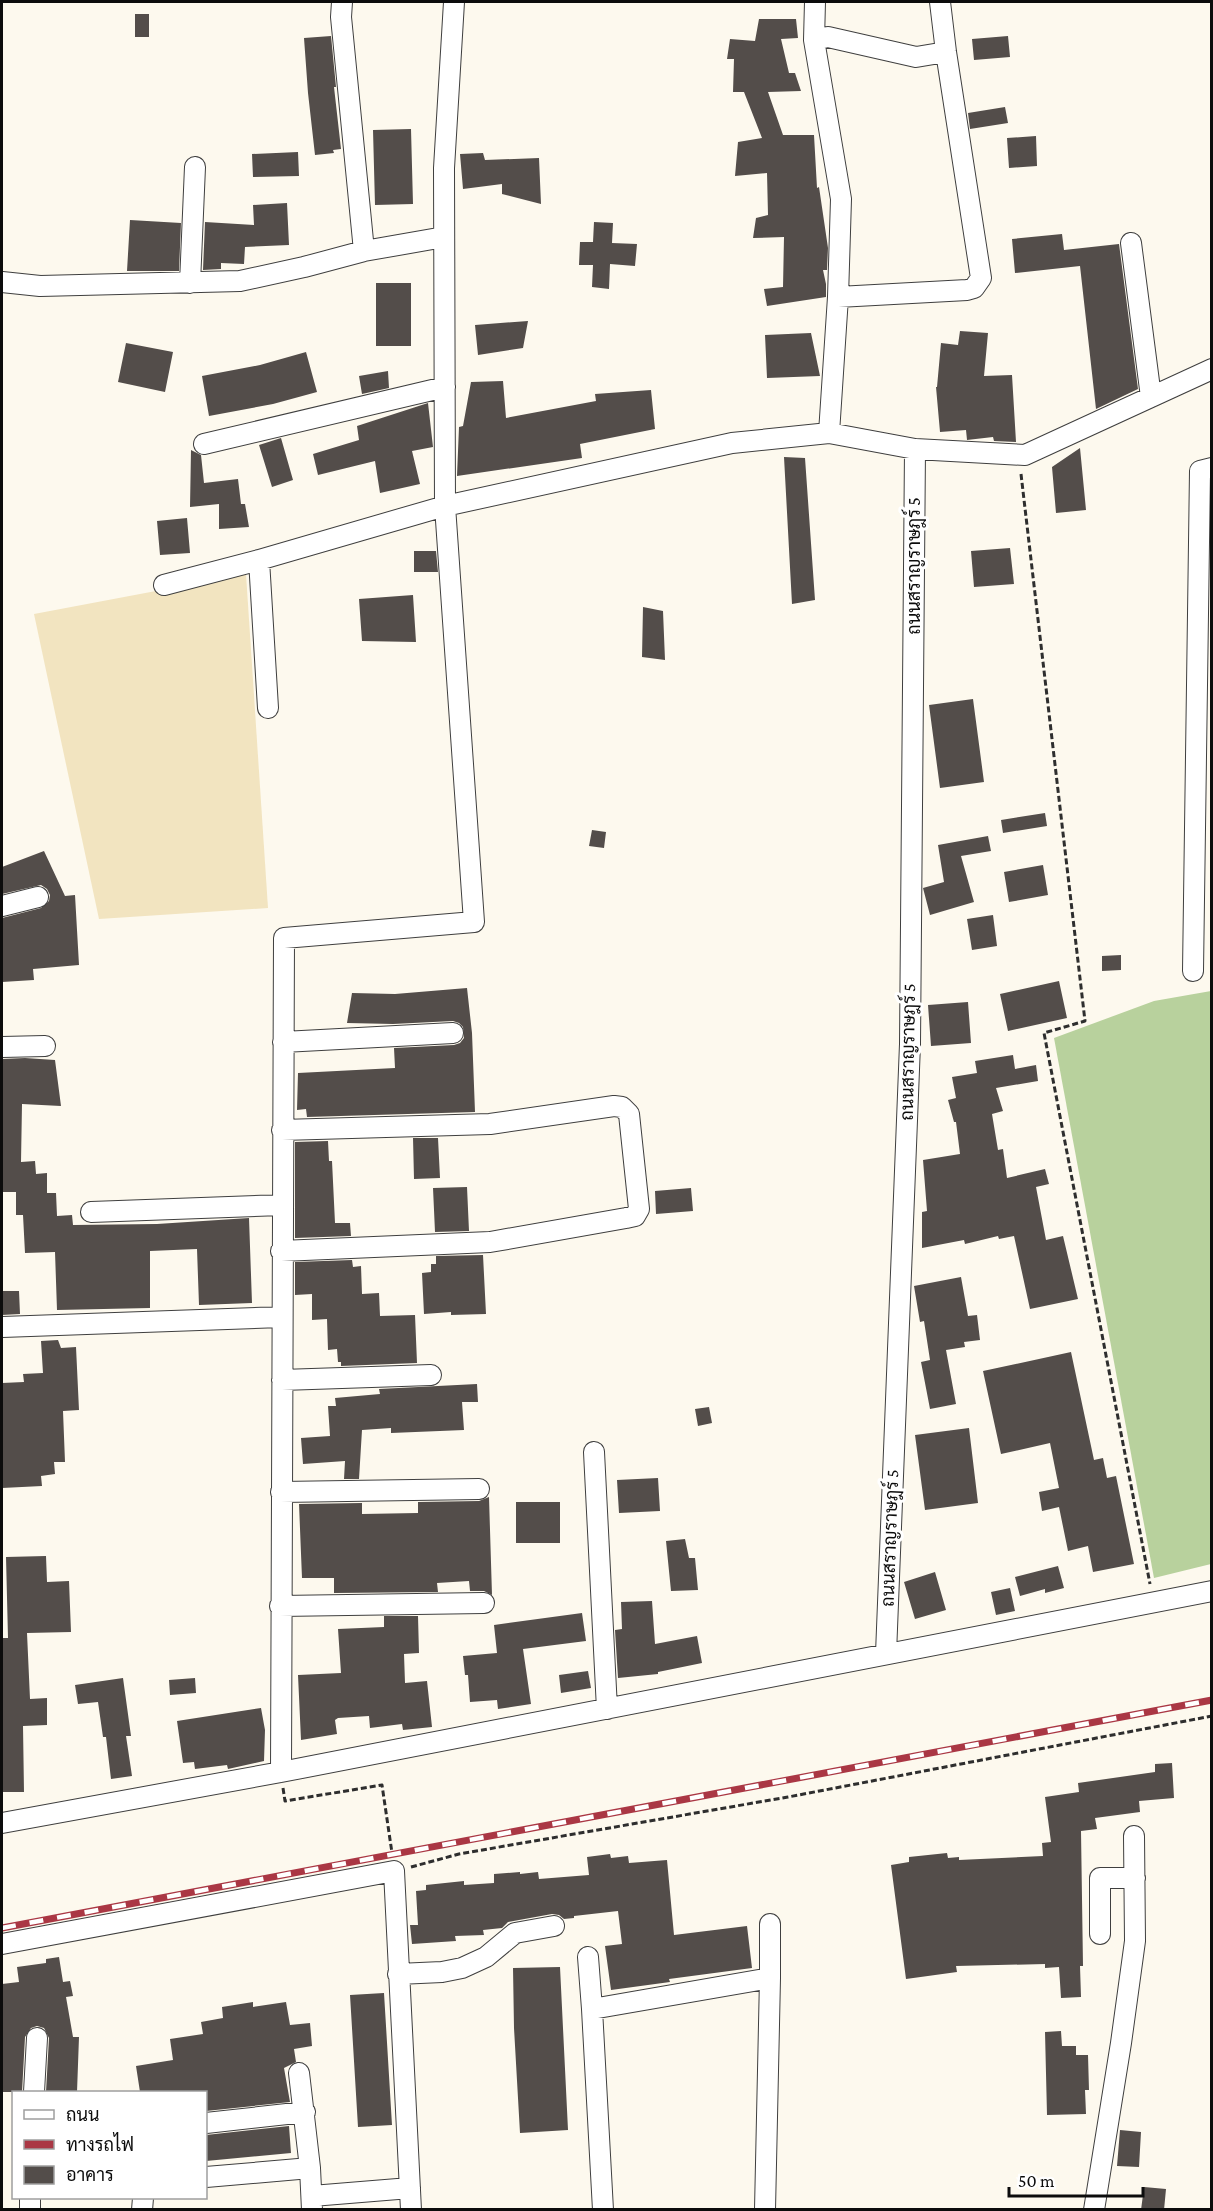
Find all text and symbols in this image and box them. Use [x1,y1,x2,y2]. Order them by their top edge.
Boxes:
street label: ถนนสราญราษฎร์ 5 [901,497,926,635]
street label: ถนนสราญราษฎร์ 5 [894,983,921,1121]
street label: ถนนสราญราษฎร์ 5 [875,1469,904,1607]
legend [12,2091,207,2199]
text: ถนน [66,2105,99,2125]
text: ทางรถไฟ [66,2132,134,2155]
scale bar [1009,2160,1142,2198]
text: อาคาร [66,2165,114,2185]
text: 50 m [1018,2171,1055,2191]

